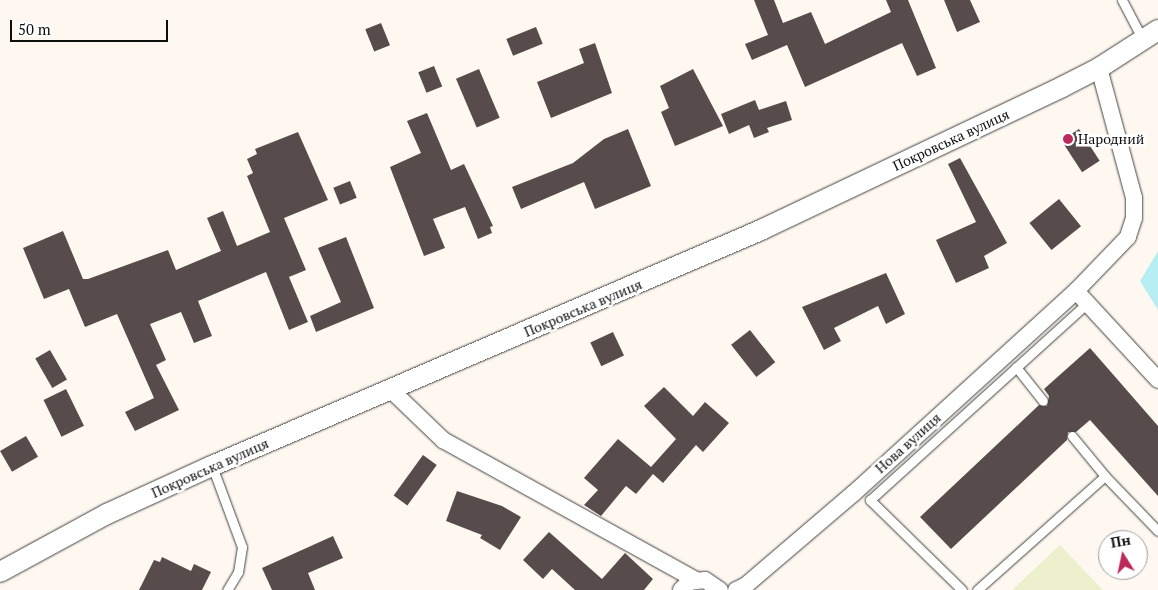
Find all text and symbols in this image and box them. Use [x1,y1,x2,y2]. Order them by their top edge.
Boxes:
scale bar [12,10,170,42]
text: 50 m [18,19,51,39]
street label: Покровська вулиця [890,106,1012,174]
place label: Народний [1078,131,1144,147]
marker: Народний [1062,133,1074,145]
street label: Покровська вулиця [522,276,644,340]
street label: Нова вулиця [872,409,944,477]
street label: Покровська вулиця [149,435,271,501]
north arrow [1098,530,1148,580]
text: Пн [1109,530,1132,552]

